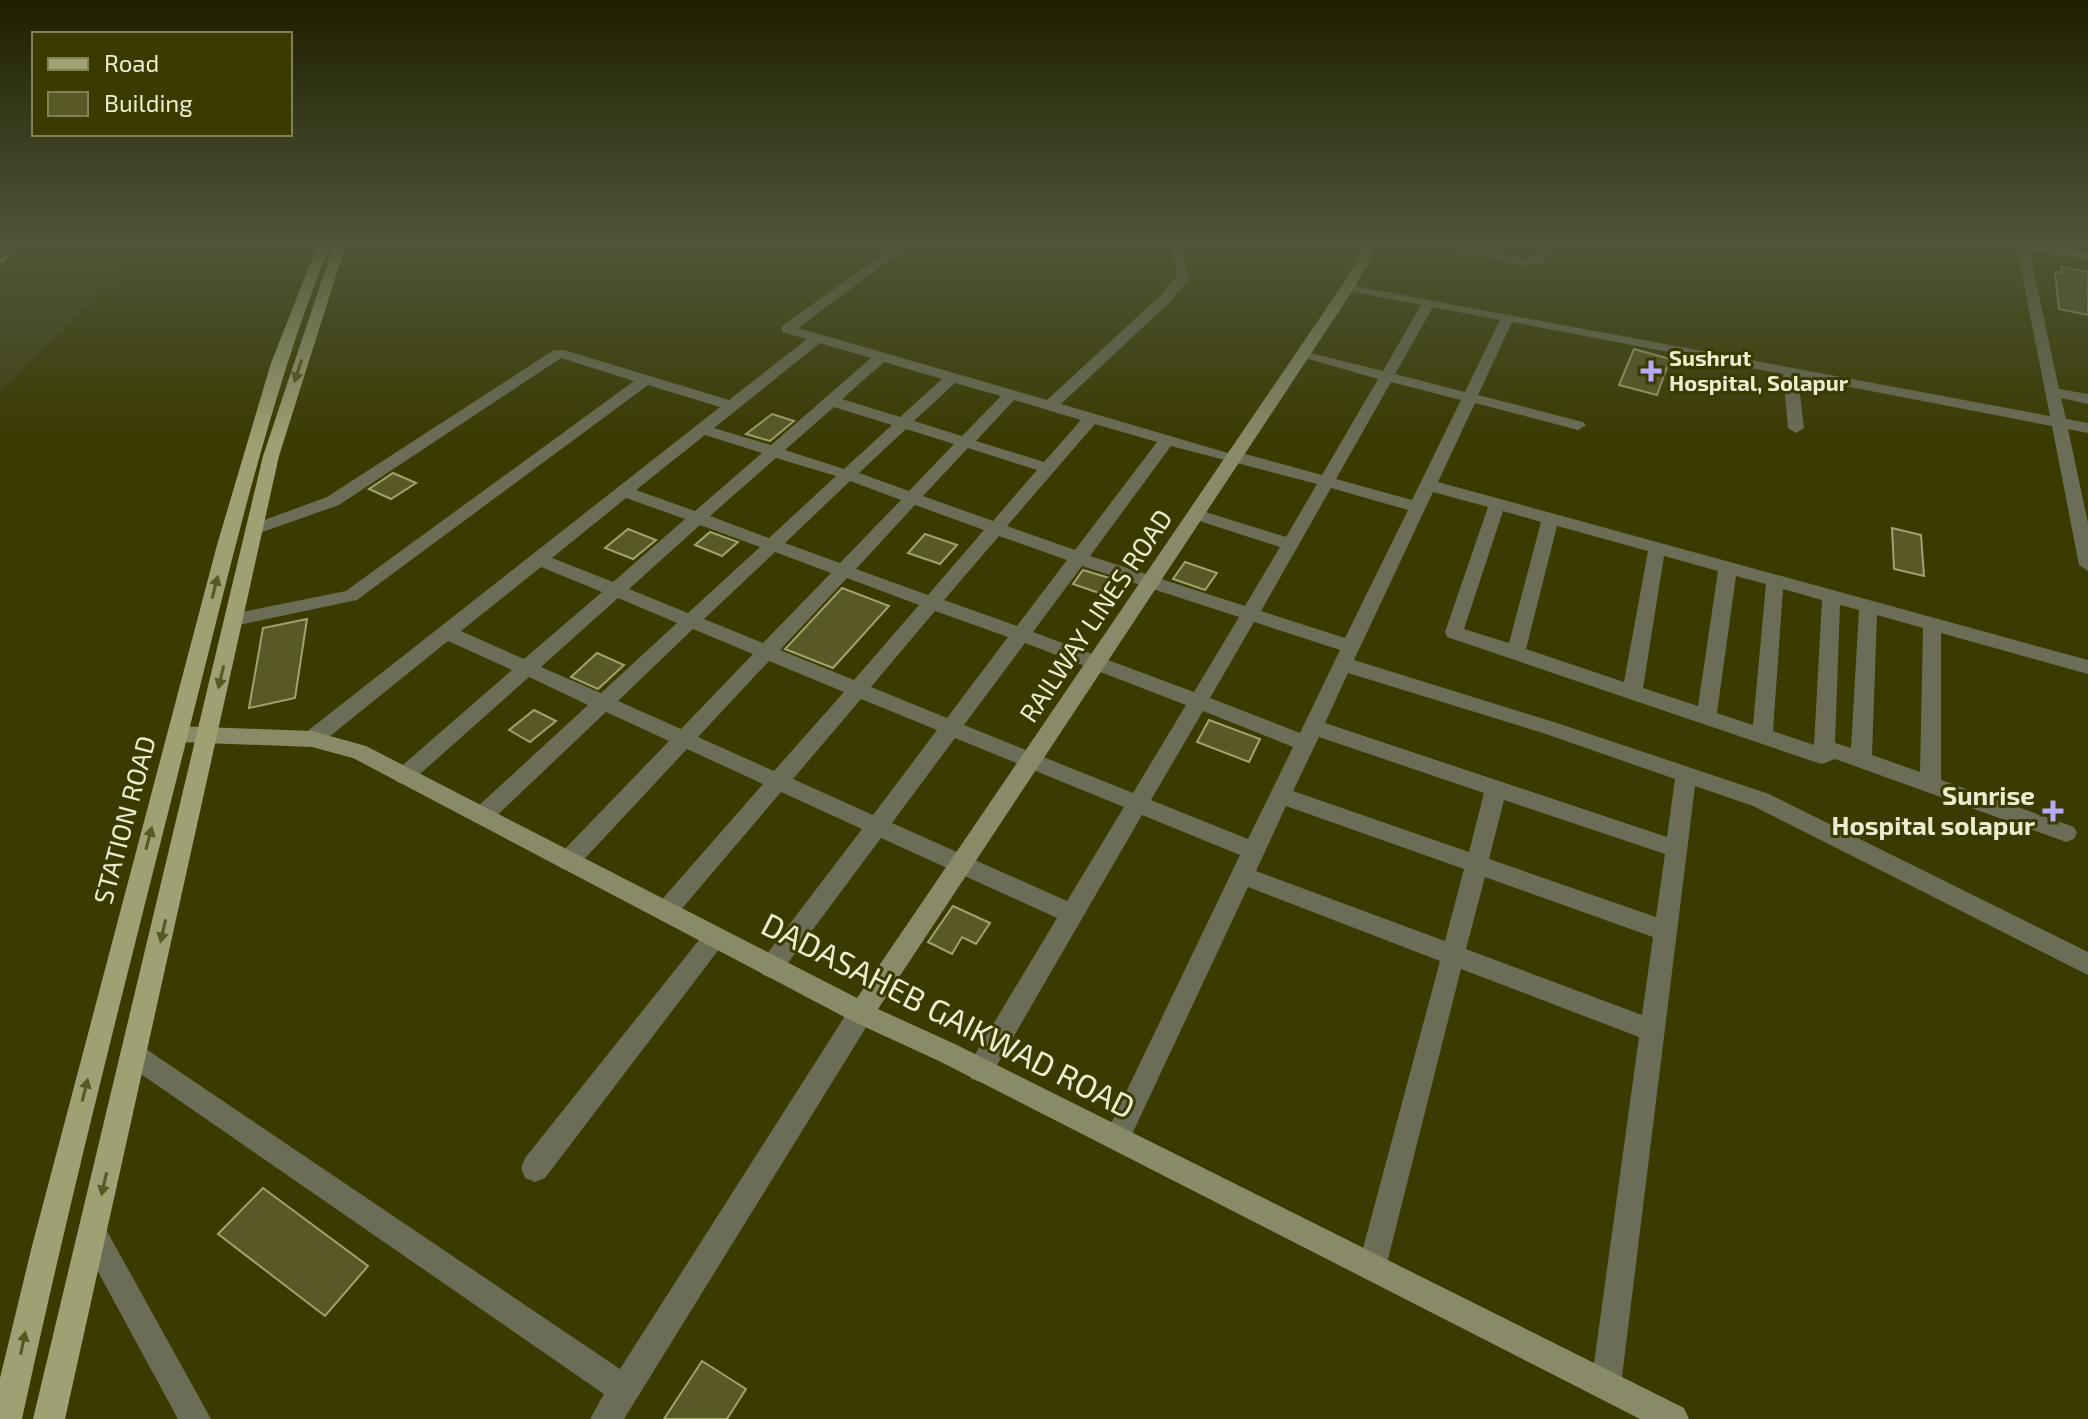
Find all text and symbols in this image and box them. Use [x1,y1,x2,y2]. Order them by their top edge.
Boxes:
legend [32,32,292,136]
text: Road [104,48,159,77]
text: Building [104,88,193,117]
place label: Sushrut Hospital, Solapur [1669,344,1849,395]
one-way arrow [292,359,304,383]
marker: Sushrut Hospital, Solapur [1640,360,1662,382]
street label: RAILWAY LINES ROAD [1012,503,1178,728]
one-way arrow [209,574,222,599]
one-way arrow [214,665,227,690]
street label: STATION ROAD [86,732,161,907]
place label: Sunrise Hospital solapur [1831,779,2035,840]
marker: Sunrise Hospital solapur [2042,800,2064,822]
one-way arrow [143,826,156,850]
street label: DADASAHEB GAIKWAD ROAD [756,903,1142,1125]
one-way arrow [156,918,169,943]
one-way arrow [79,1078,91,1103]
one-way arrow [97,1172,110,1197]
one-way arrow [17,1330,30,1355]

